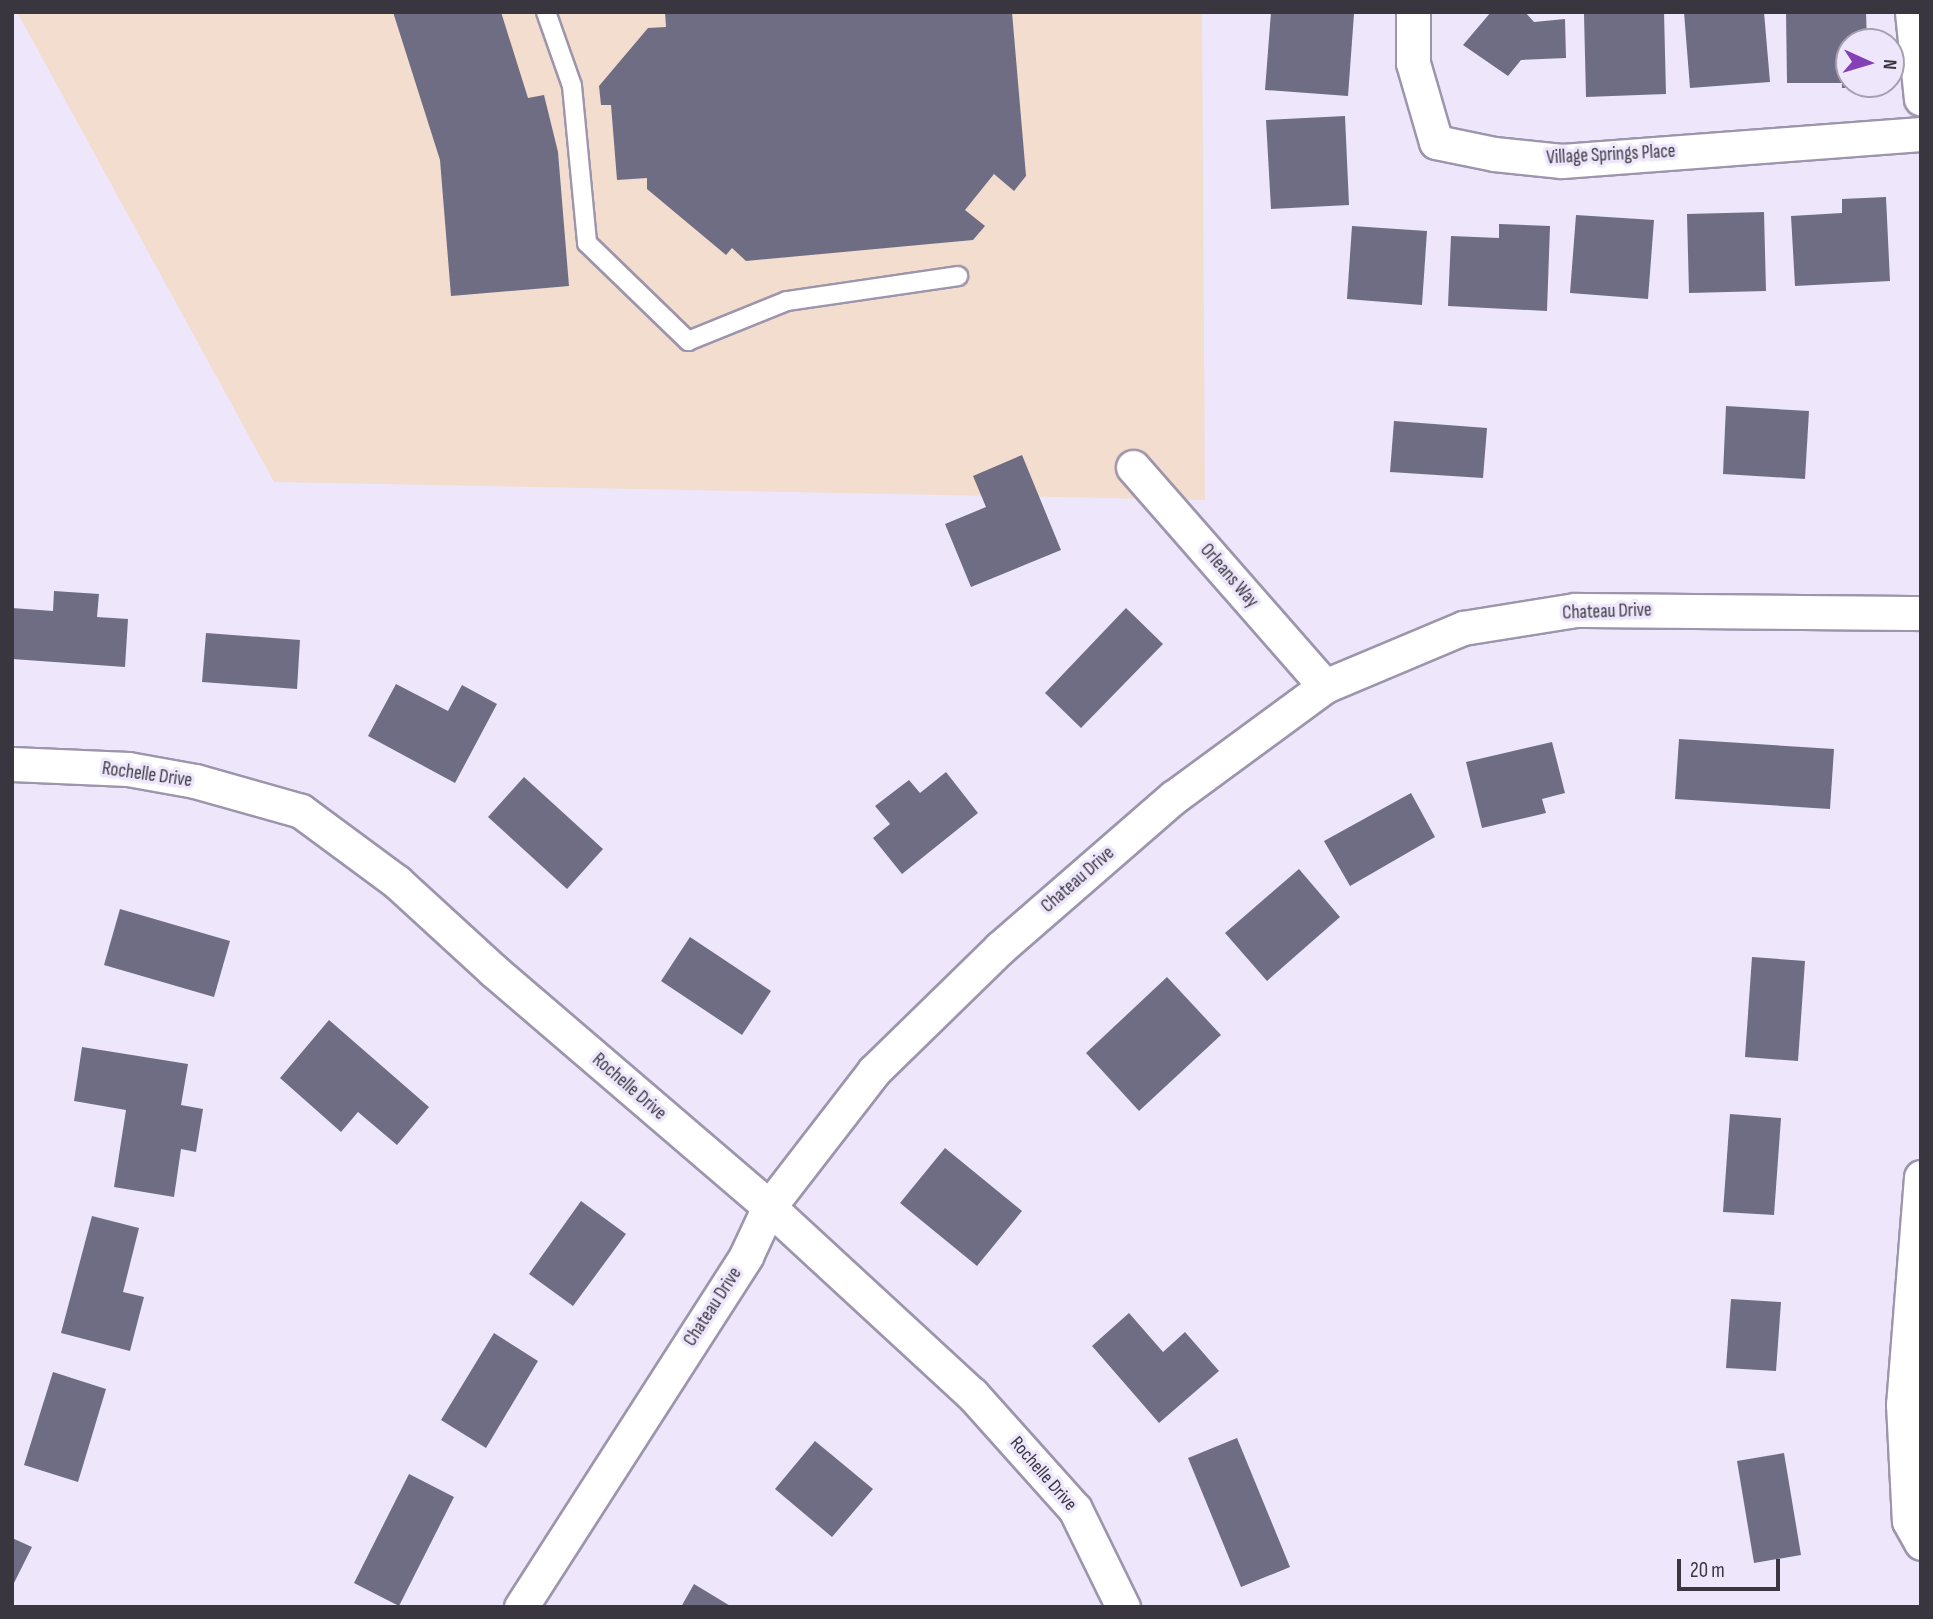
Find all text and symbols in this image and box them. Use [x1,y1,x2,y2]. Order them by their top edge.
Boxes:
north arrow [1835,28,1905,98]
text: N [1878,58,1901,70]
street label: Village Springs Place [1546,140,1676,170]
street label: Orleans Way [1195,539,1263,613]
street label: Chateau Drive [1562,599,1652,625]
street label: Rochelle Drive [101,757,193,793]
street label: Chateau Drive [1037,842,1119,918]
street label: Rochelle Drive [587,1049,671,1125]
street label: Chateau Drive [679,1263,747,1351]
street label: Rochelle Drive [1005,1432,1081,1516]
scale bar [1681,1546,1784,1590]
text: 20 m [1690,1558,1725,1583]

